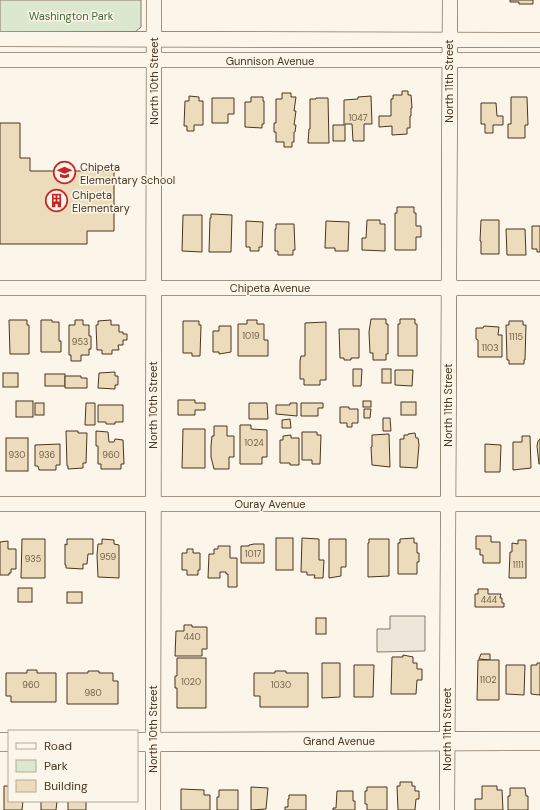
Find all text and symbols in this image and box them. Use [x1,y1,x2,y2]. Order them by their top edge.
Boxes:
park label: Washington Park [29,9,114,23]
street label: North 10th Street [147,37,161,125]
street label: North 11th Street [442,39,456,123]
street label: Gunnison Avenue [226,54,314,68]
house number: 1047 [348,112,368,124]
school or university icon: Chipeta Elementary School [52,160,78,186]
place label: Chipeta Elementary School [80,160,175,187]
building icon: Chipeta Elementary [44,188,70,214]
place label: Chipeta Elementary [72,188,130,215]
street label: Chipeta Avenue [230,281,310,295]
house number: 1019 [242,330,260,342]
house number: 1115 [509,331,523,343]
house number: 953 [72,336,88,348]
house number: 1103 [481,342,499,354]
street label: North 10th Street [146,361,160,449]
street label: North 11th Street [441,363,455,447]
house number: 1024 [244,437,264,449]
house number: 930 [9,449,25,461]
house number: 936 [39,449,56,461]
house number: 960 [102,449,120,461]
street label: Ouray Avenue [234,497,306,511]
house number: 1017 [245,548,261,560]
house number: 959 [100,551,117,563]
house number: 935 [25,553,41,565]
house number: 1111 [512,559,524,571]
house number: 444 [481,594,498,606]
house number: 440 [183,631,201,643]
house number: 1102 [480,674,496,686]
house number: 1020 [181,676,201,688]
house number: 960 [22,679,40,691]
house number: 1030 [271,679,291,691]
street label: North 10th Street [146,685,160,773]
house number: 980 [84,687,102,699]
street label: North 11th Street [440,687,454,771]
legend [8,730,138,802]
street label: Grand Avenue [303,734,375,748]
text: Road [44,738,72,754]
text: Park [44,758,68,774]
text: Building [44,778,88,794]

